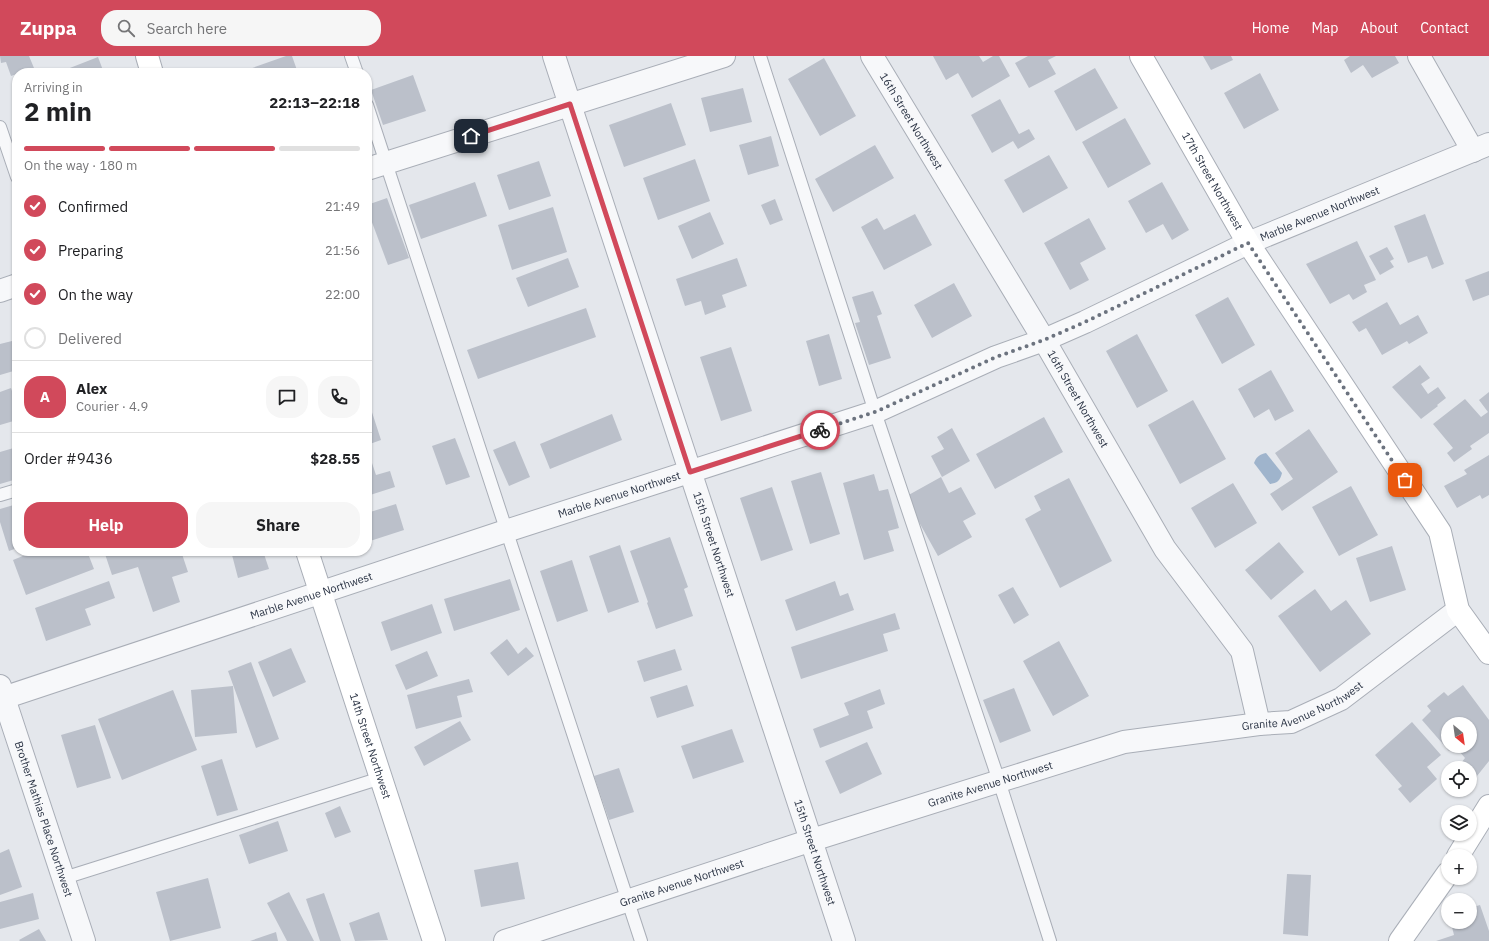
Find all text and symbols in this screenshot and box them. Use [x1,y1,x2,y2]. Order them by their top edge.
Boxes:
search box [101,10,381,46]
text: Zuppa [20,16,77,40]
icon: search [115,17,137,39]
text: Search here [147,19,227,38]
text: Home [1252,19,1289,37]
text: Map [1311,19,1338,37]
text: About [1360,19,1398,37]
text: Contact [1420,19,1469,37]
street label: 16th Street Northwest [877,70,946,172]
text: Arriving in [24,79,83,96]
text: 22:13–22:18 [269,93,360,112]
text: 2 min [24,94,92,128]
pin [454,119,488,153]
icon: home [460,125,482,147]
street label: 17th Street Northwest [1179,130,1246,233]
text: On the way · 180 m [24,157,137,174]
street label: Marble Avenue Northwest [1258,183,1382,244]
icon: check [24,195,46,217]
text: Confirmed [58,197,128,216]
text: 21:49 [325,198,360,215]
icon: check [24,239,46,261]
text: Preparing [58,241,123,260]
text: 21:56 [325,242,360,259]
icon: check [24,283,46,305]
text: On the way [58,285,133,304]
text: 22:00 [325,286,360,303]
text: Delivered [58,329,122,348]
street label: 16th Street Northwest [1044,347,1112,450]
button: chat [266,376,308,418]
button: phone [318,376,360,418]
text: Alex [76,379,107,398]
text: A [40,387,50,406]
text: Courier · 4.9 [76,398,148,415]
courier [800,410,840,450]
icon: bike [809,419,831,441]
text: Order #9436 [24,449,113,468]
text: $28.55 [310,449,360,468]
pin [1388,463,1422,497]
street label: Marble Avenue Northwest [556,468,682,521]
icon: bag [1394,469,1416,491]
street label: 15th Street Northwest [690,490,738,599]
button: Help [24,502,188,548]
button: Share [196,502,360,548]
street label: Marble Avenue Northwest [248,569,374,622]
street label: Granite Avenue Northwest [1241,678,1366,733]
street label: 14th Street Northwest [347,691,394,801]
north arrow [1441,717,1477,753]
map controls [1441,717,1477,929]
street label: Brother Mathias Place Northwest [12,739,76,899]
street label: Granite Avenue Northwest [926,758,1055,810]
button: locate [1441,761,1477,797]
street label: 15th Street Northwest [791,798,839,907]
button: layers [1441,805,1477,841]
button: + [1441,849,1477,885]
street label: Granite Avenue Northwest [618,856,746,910]
button: − [1441,893,1477,929]

